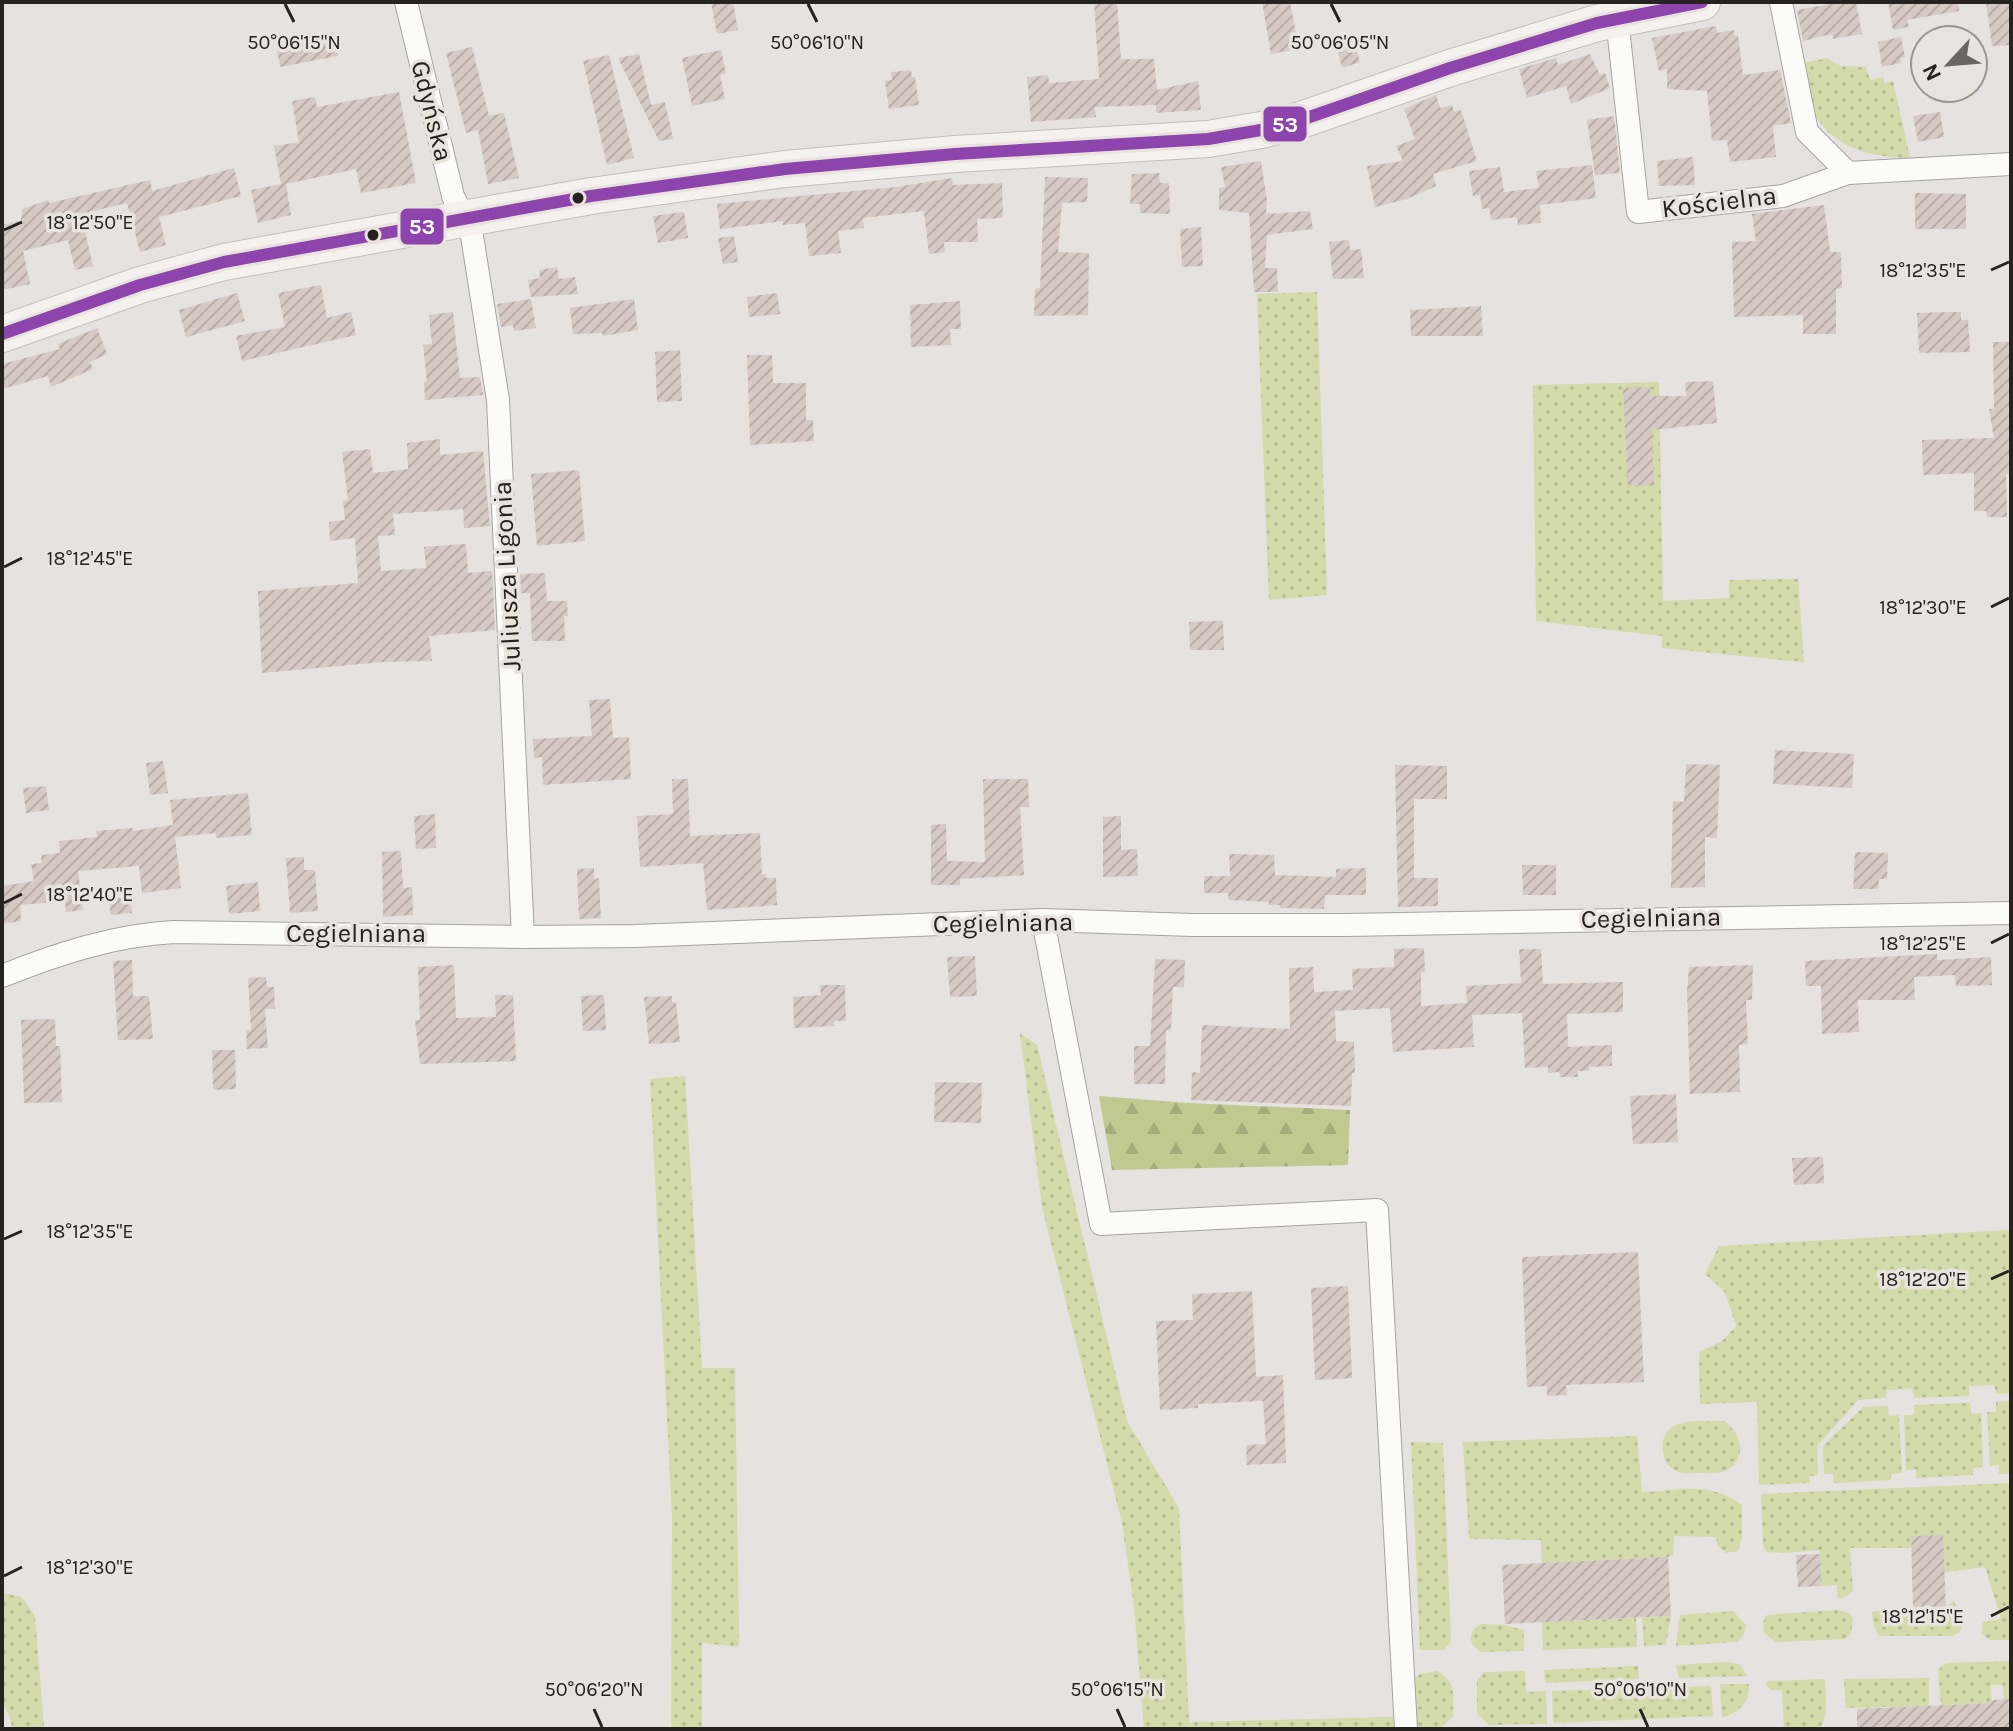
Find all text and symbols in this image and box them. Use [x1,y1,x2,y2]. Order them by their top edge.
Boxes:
north arrow [1909,24,1989,104]
text: 50°06'15"N [247,31,341,54]
text: 50°06'10"N [770,31,864,54]
text: 50°06'05"N [1291,31,1389,54]
street label: Gdyńska [405,57,459,165]
text: N [1917,60,1947,85]
line badge: 53 [1262,105,1308,143]
text: 53 [1272,112,1298,138]
street label: Kościelna [1660,180,1778,224]
unlabelled marker [570,190,586,206]
line badge: 53 [399,207,445,246]
text: 18°12'50"E [46,211,134,234]
text: 53 [409,214,435,240]
unlabelled marker [365,227,381,243]
text: 18°12'35"E [1879,259,1967,282]
street label: Juliusza Ligonia [487,480,527,672]
text: 18°12'45"E [47,547,133,570]
text: 18°12'30"E [1879,596,1967,619]
text: 18°12'40"E [47,883,134,906]
street label: Cegielniana [1581,901,1721,935]
street label: Cegielniana [933,906,1073,940]
street label: Cegielniana [286,918,426,949]
text: 18°12'25"E [1880,932,1966,955]
text: 18°12'35"E [46,1220,134,1243]
text: 18°12'20"E [1879,1268,1967,1291]
text: 18°12'30"E [46,1556,134,1579]
text: 18°12'15"E [1882,1605,1964,1628]
text: 50°06'20"N [544,1678,644,1701]
text: 50°06'15"N [1070,1678,1164,1701]
text: 50°06'10"N [1593,1678,1687,1701]

